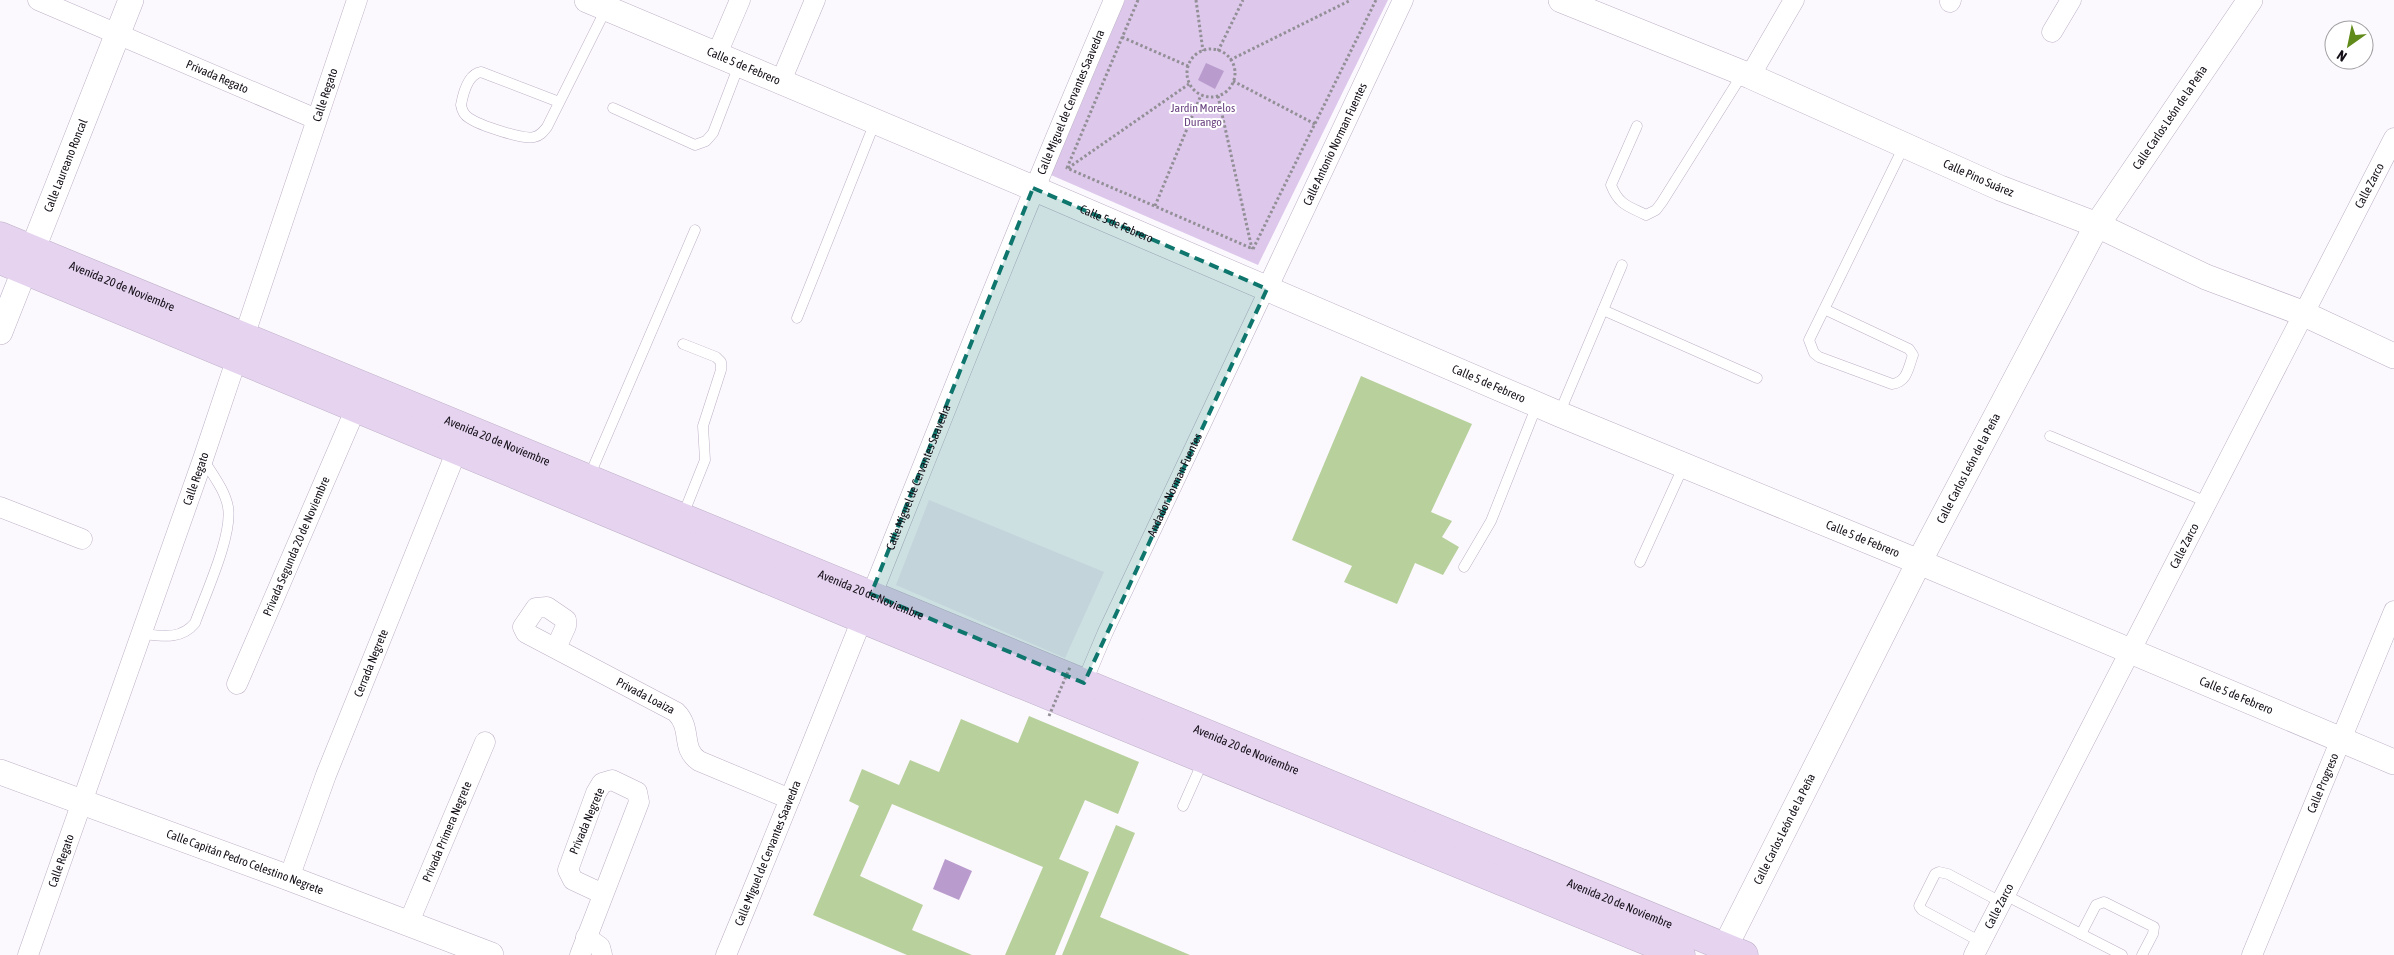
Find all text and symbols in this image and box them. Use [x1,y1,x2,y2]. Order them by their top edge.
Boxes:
north arrow [2324,20,2374,70]
street label: Calle Miguel de Cervantes Saavedra [1034,28,1107,177]
street label: Calle 5 de Febrero [705,44,783,88]
text: N [2334,47,2350,65]
street label: Privada Regato [184,57,251,96]
street label: Calle Carlos León de la Peña [2130,63,2210,172]
street label: Calle Regato [310,66,341,123]
street label: Calle Antonio Norman Fuentes [1300,81,1370,208]
park label: Jardín Morelos Durango [1171,101,1235,129]
street label: Calle Laureano Roncal [41,116,91,214]
street label: Calle Pino Suárez [1941,156,2016,200]
street label: Calle Zarco [2352,160,2387,211]
street label: Calle 5 de Febrero [1078,202,1156,246]
street label: Avenida 20 de Noviembre [67,258,177,314]
street label: Calle 5 de Febrero [1450,362,1528,406]
street label: Calle Miguel de Cervantes Saavedra [883,402,954,552]
street label: Calle Carlos León de la Peña [1934,411,2003,526]
street label: Avenida 20 de Noviembre [443,413,552,469]
street label: Andador Norman Fuentes [1144,431,1205,539]
street label: Calle Regato [180,450,212,507]
street label: Privada Segunda 20 de Noviembre [260,474,333,618]
street label: Calle 5 de Febrero [1824,518,1902,560]
street label: Calle Zarco [2167,521,2202,571]
street label: Avenida 20 de Noviembre [816,567,926,623]
street label: Cerrada Negrete [351,627,391,699]
street label: Calle 5 de Febrero [2197,674,2275,717]
street label: Privada Loaiza [614,675,677,717]
street label: Avenida 20 de Noviembre [1192,722,1301,778]
street label: Calle Progreso [2304,751,2342,815]
street label: Calle Carlos León de la Peña [1751,771,1818,887]
street label: Privada Primera Negrete [420,779,475,884]
street label: Calle Miguel de Cervantes Saavedra [732,779,804,928]
street label: Privada Negrete [567,786,607,856]
street label: Calle Capitán Pedro Celestino Negrete [164,827,326,898]
street label: Calle Regato [45,832,77,889]
street label: Avenida 20 de Noviembre [1565,876,1674,932]
street label: Calle Zarco [1982,881,2017,931]

